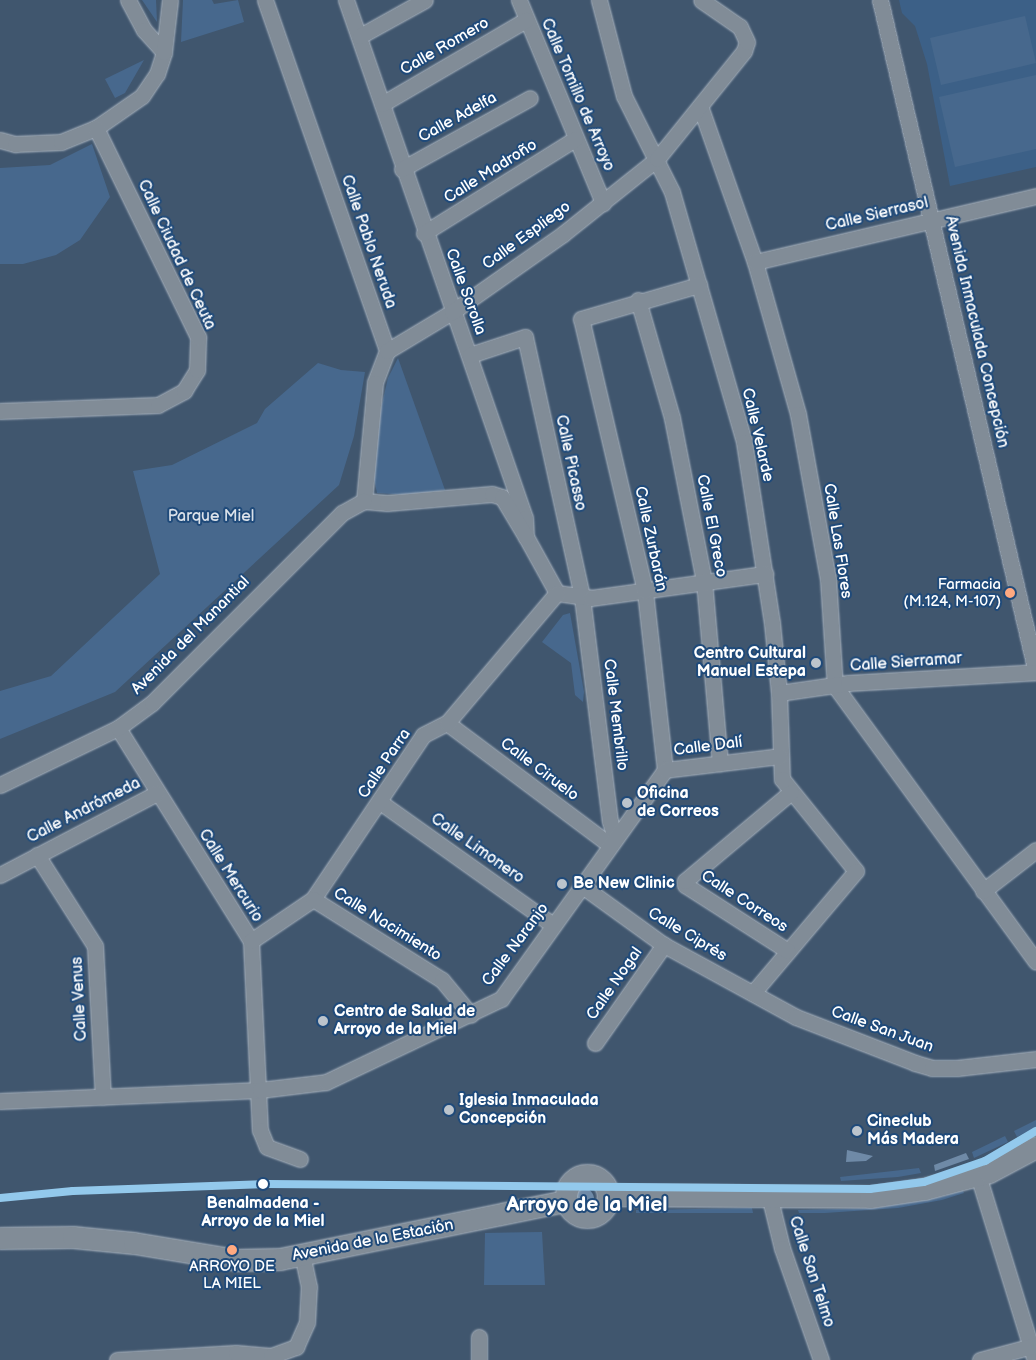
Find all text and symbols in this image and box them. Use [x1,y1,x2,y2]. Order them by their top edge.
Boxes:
street label: Calle Romero [397,14,493,80]
street label: Calle Tomillo de Arroyo [536,16,618,174]
street label: Calle Adelfa [416,89,500,147]
street label: Calle Madroño [441,136,541,208]
street label: Calle Pablo Neruda [336,173,400,311]
street label: Calle Ciudad de Ceuta [133,177,219,333]
street label: Calle Sierrasol [824,194,930,236]
street label: Calle Espliego [479,198,575,274]
street label: Avenida Inmaculada Concepción [940,214,1012,450]
street label: Calle Sorolla [440,246,490,338]
street label: Calle Velarde [737,386,777,484]
street label: Calle Picasso [550,413,590,513]
street label: Calle El Greco [692,473,730,579]
street label: Calle Las Flores [818,482,856,600]
street label: Calle Zurbarán [629,485,671,593]
park label: Parque Miel [168,507,254,527]
street label: Avenida del Manantial [128,573,254,699]
place label: Farmacia (M.124, M-107) [903,575,1001,610]
marker: Farmacia (M.124, M-107) [1005,588,1015,598]
place label: Centro Cultural Manuel Estepa [694,644,806,682]
street label: Calle Sierramar [849,649,963,677]
marker: Centro Cultural Manuel Estepa [810,657,822,669]
street label: Calle Membrillo [599,658,631,772]
street label: Calle Parra [355,725,415,803]
street label: Calle Dalí [673,733,743,761]
street label: Calle Ciruelo [496,734,582,806]
street label: Calle Andrómeda [24,774,144,848]
place label: Oficina de Correos [637,784,719,822]
marker: Oficina de Correos [621,797,633,809]
street label: Calle Limonero [427,810,527,888]
street label: Calle Mercurio [194,826,266,926]
street label: Calle Correos [697,867,791,937]
place label: Be New Clinic [573,874,675,894]
marker: Be New Clinic [555,877,569,891]
street label: Calle Nacimiento [329,884,445,966]
street label: Calle Naranjo [479,900,553,990]
street label: Calle Ciprés [644,904,730,966]
street label: Calle Nogal [583,944,647,1024]
street label: Calle Venus [68,956,92,1042]
place label: Centro de Salud de Arroyo de la Miel [334,1002,475,1040]
street label: Calle San Juan [828,1002,936,1058]
marker: Centro de Salud de Arroyo de la Miel [316,1014,330,1028]
place label: Iglesia Inmaculada Concepción [459,1091,599,1129]
marker: Iglesia Inmaculada Concepción [443,1104,455,1116]
place label: Cineclub Más Madera [867,1112,959,1150]
marker: Cineclub Más Madera [851,1125,863,1137]
marker: Benalmadena - Arroyo de la Miel [254,1175,272,1193]
district label: Arroyo de la Miel [506,1192,668,1218]
place label: Benalmadena - Arroyo de la Miel [202,1194,324,1232]
street label: Calle San Telmo [784,1214,838,1330]
street label: Avenida de la Estación [291,1216,455,1266]
marker: ARROYO DE LA MIEL [227,1245,237,1255]
place label: ARROYO DE LA MIEL [189,1257,275,1292]

